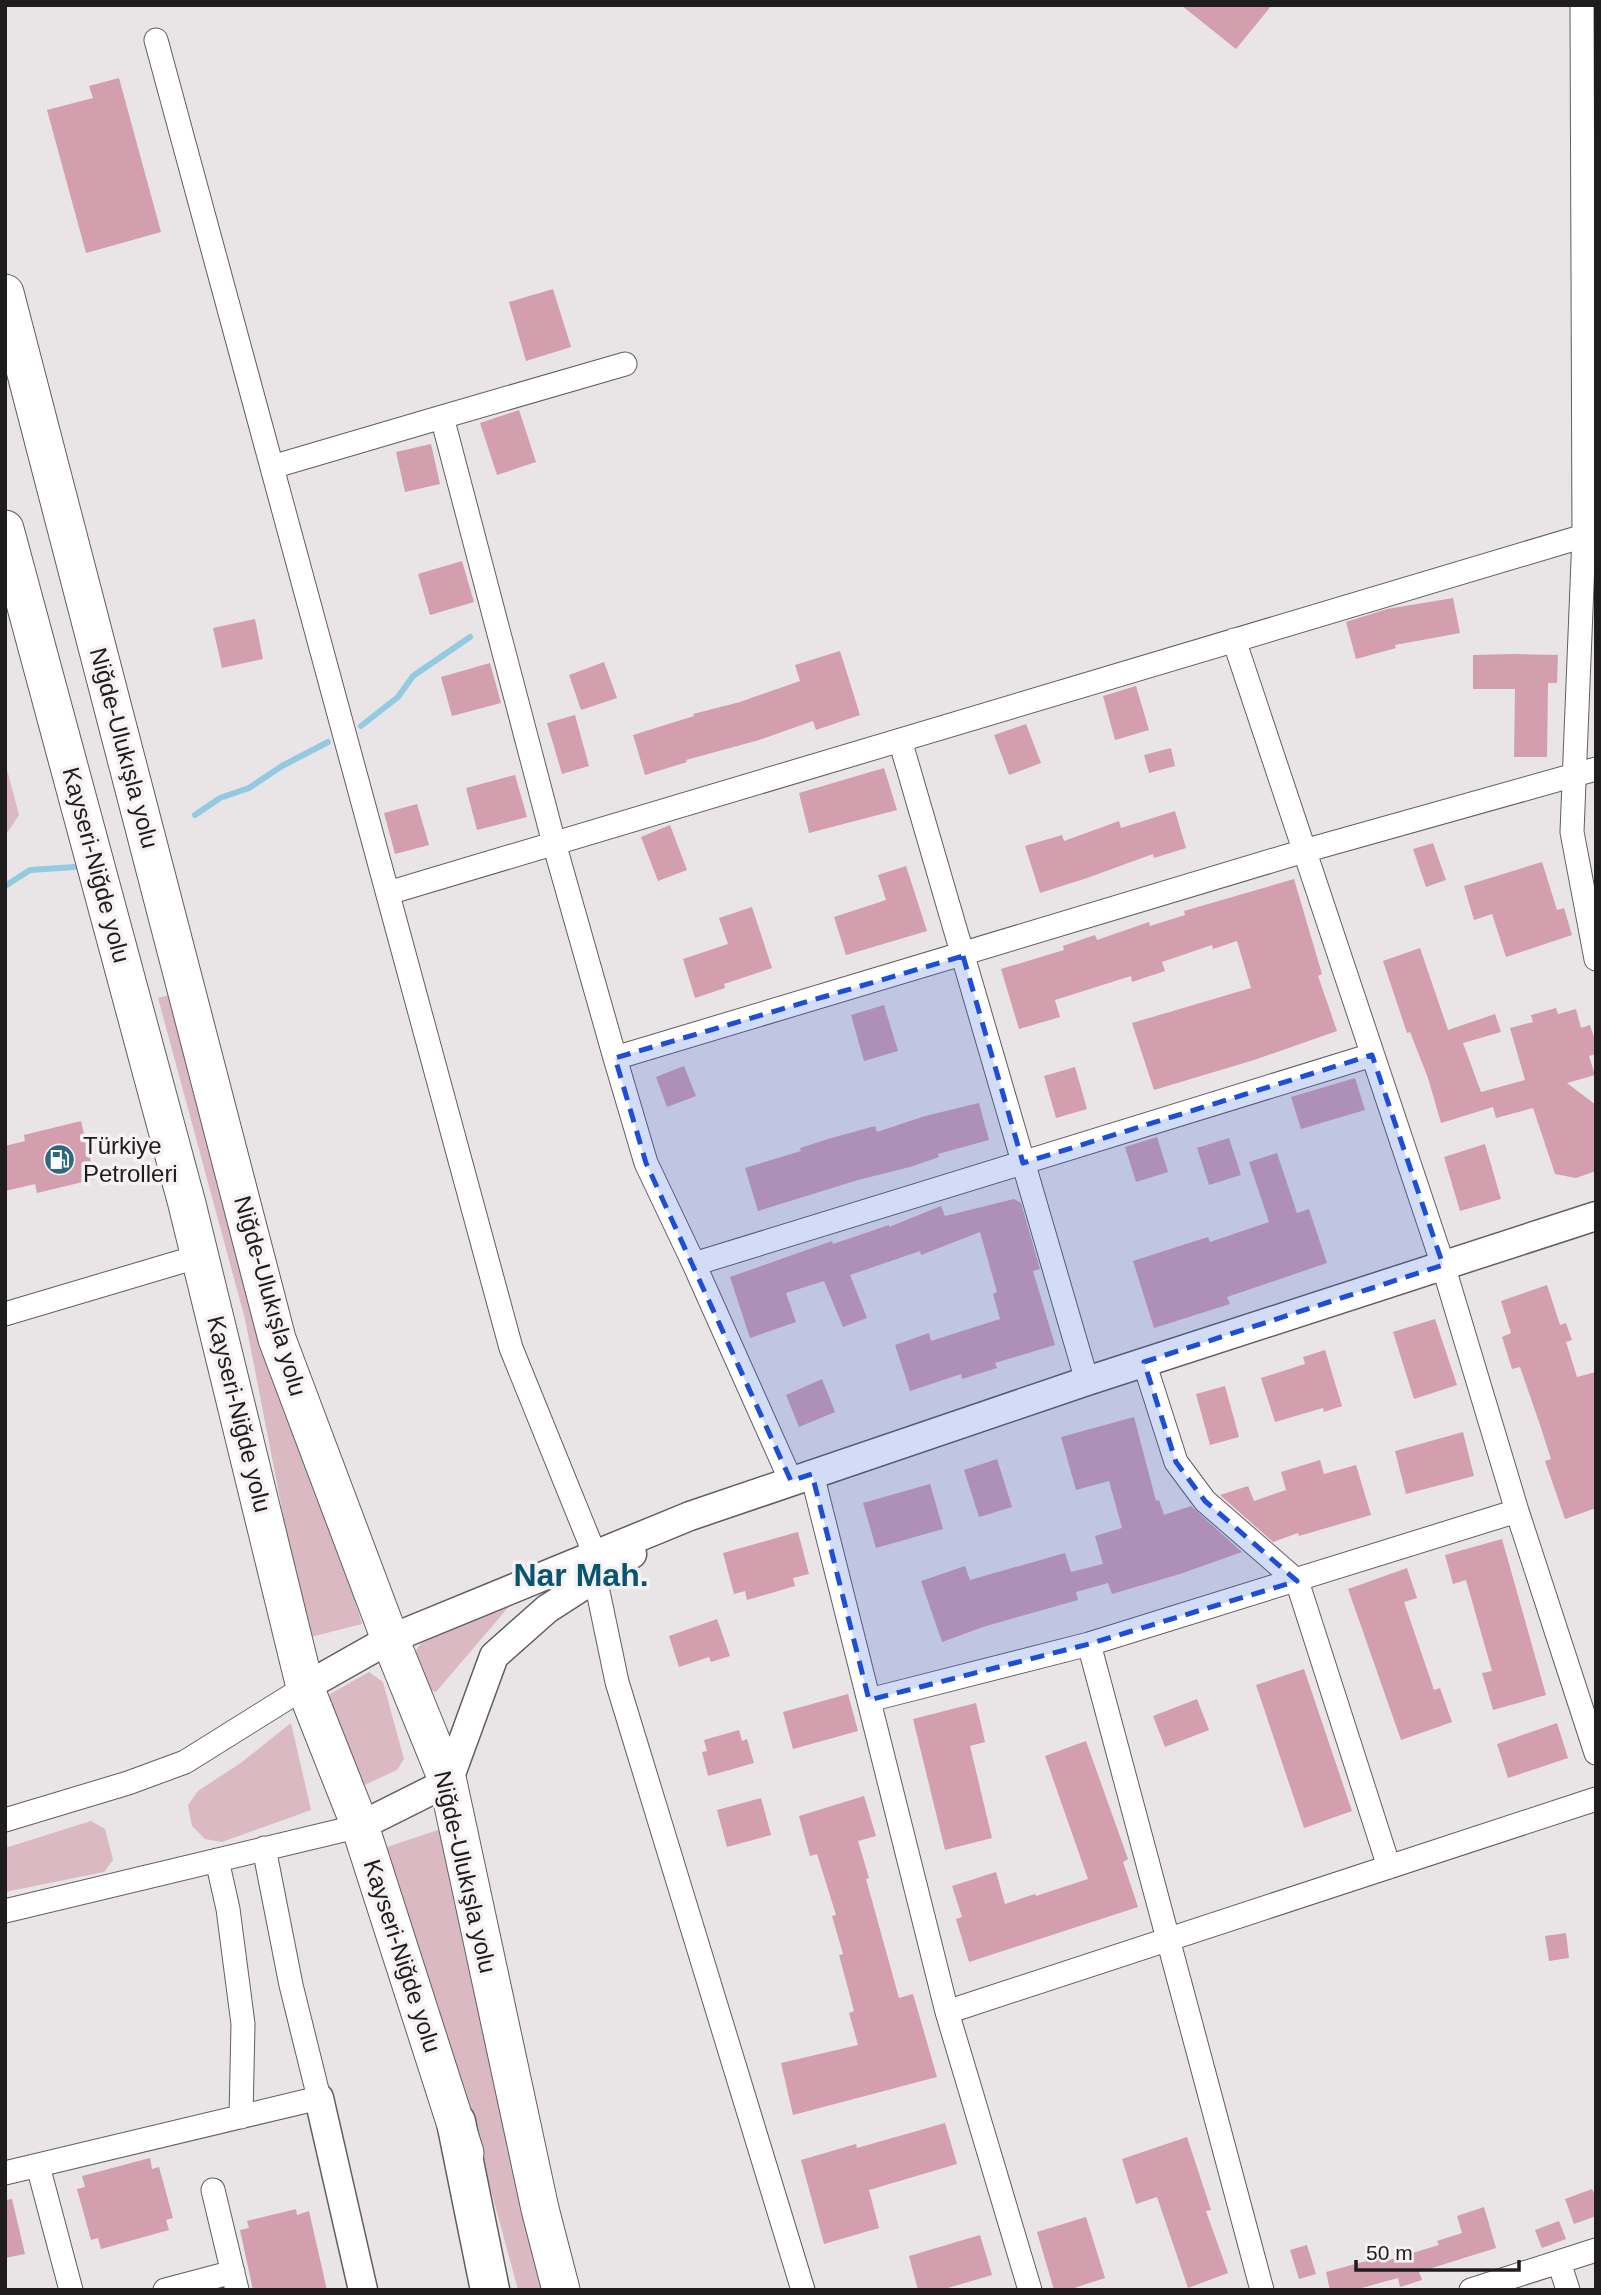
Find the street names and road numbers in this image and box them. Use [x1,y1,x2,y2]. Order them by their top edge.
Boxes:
street label: Niğde-Ulukışla yolu [85,645,164,851]
street label: Kayseri-Niğde yolu [57,764,136,966]
street label: Niğde-Ulukışla yolu [229,1193,312,1399]
street label: Kayseri-Niğde yolu [202,1313,277,1515]
street label: Niğde-Ulukışla yolu [429,1768,502,1976]
street label: Kayseri-Niğde yolu [359,1856,446,2056]

